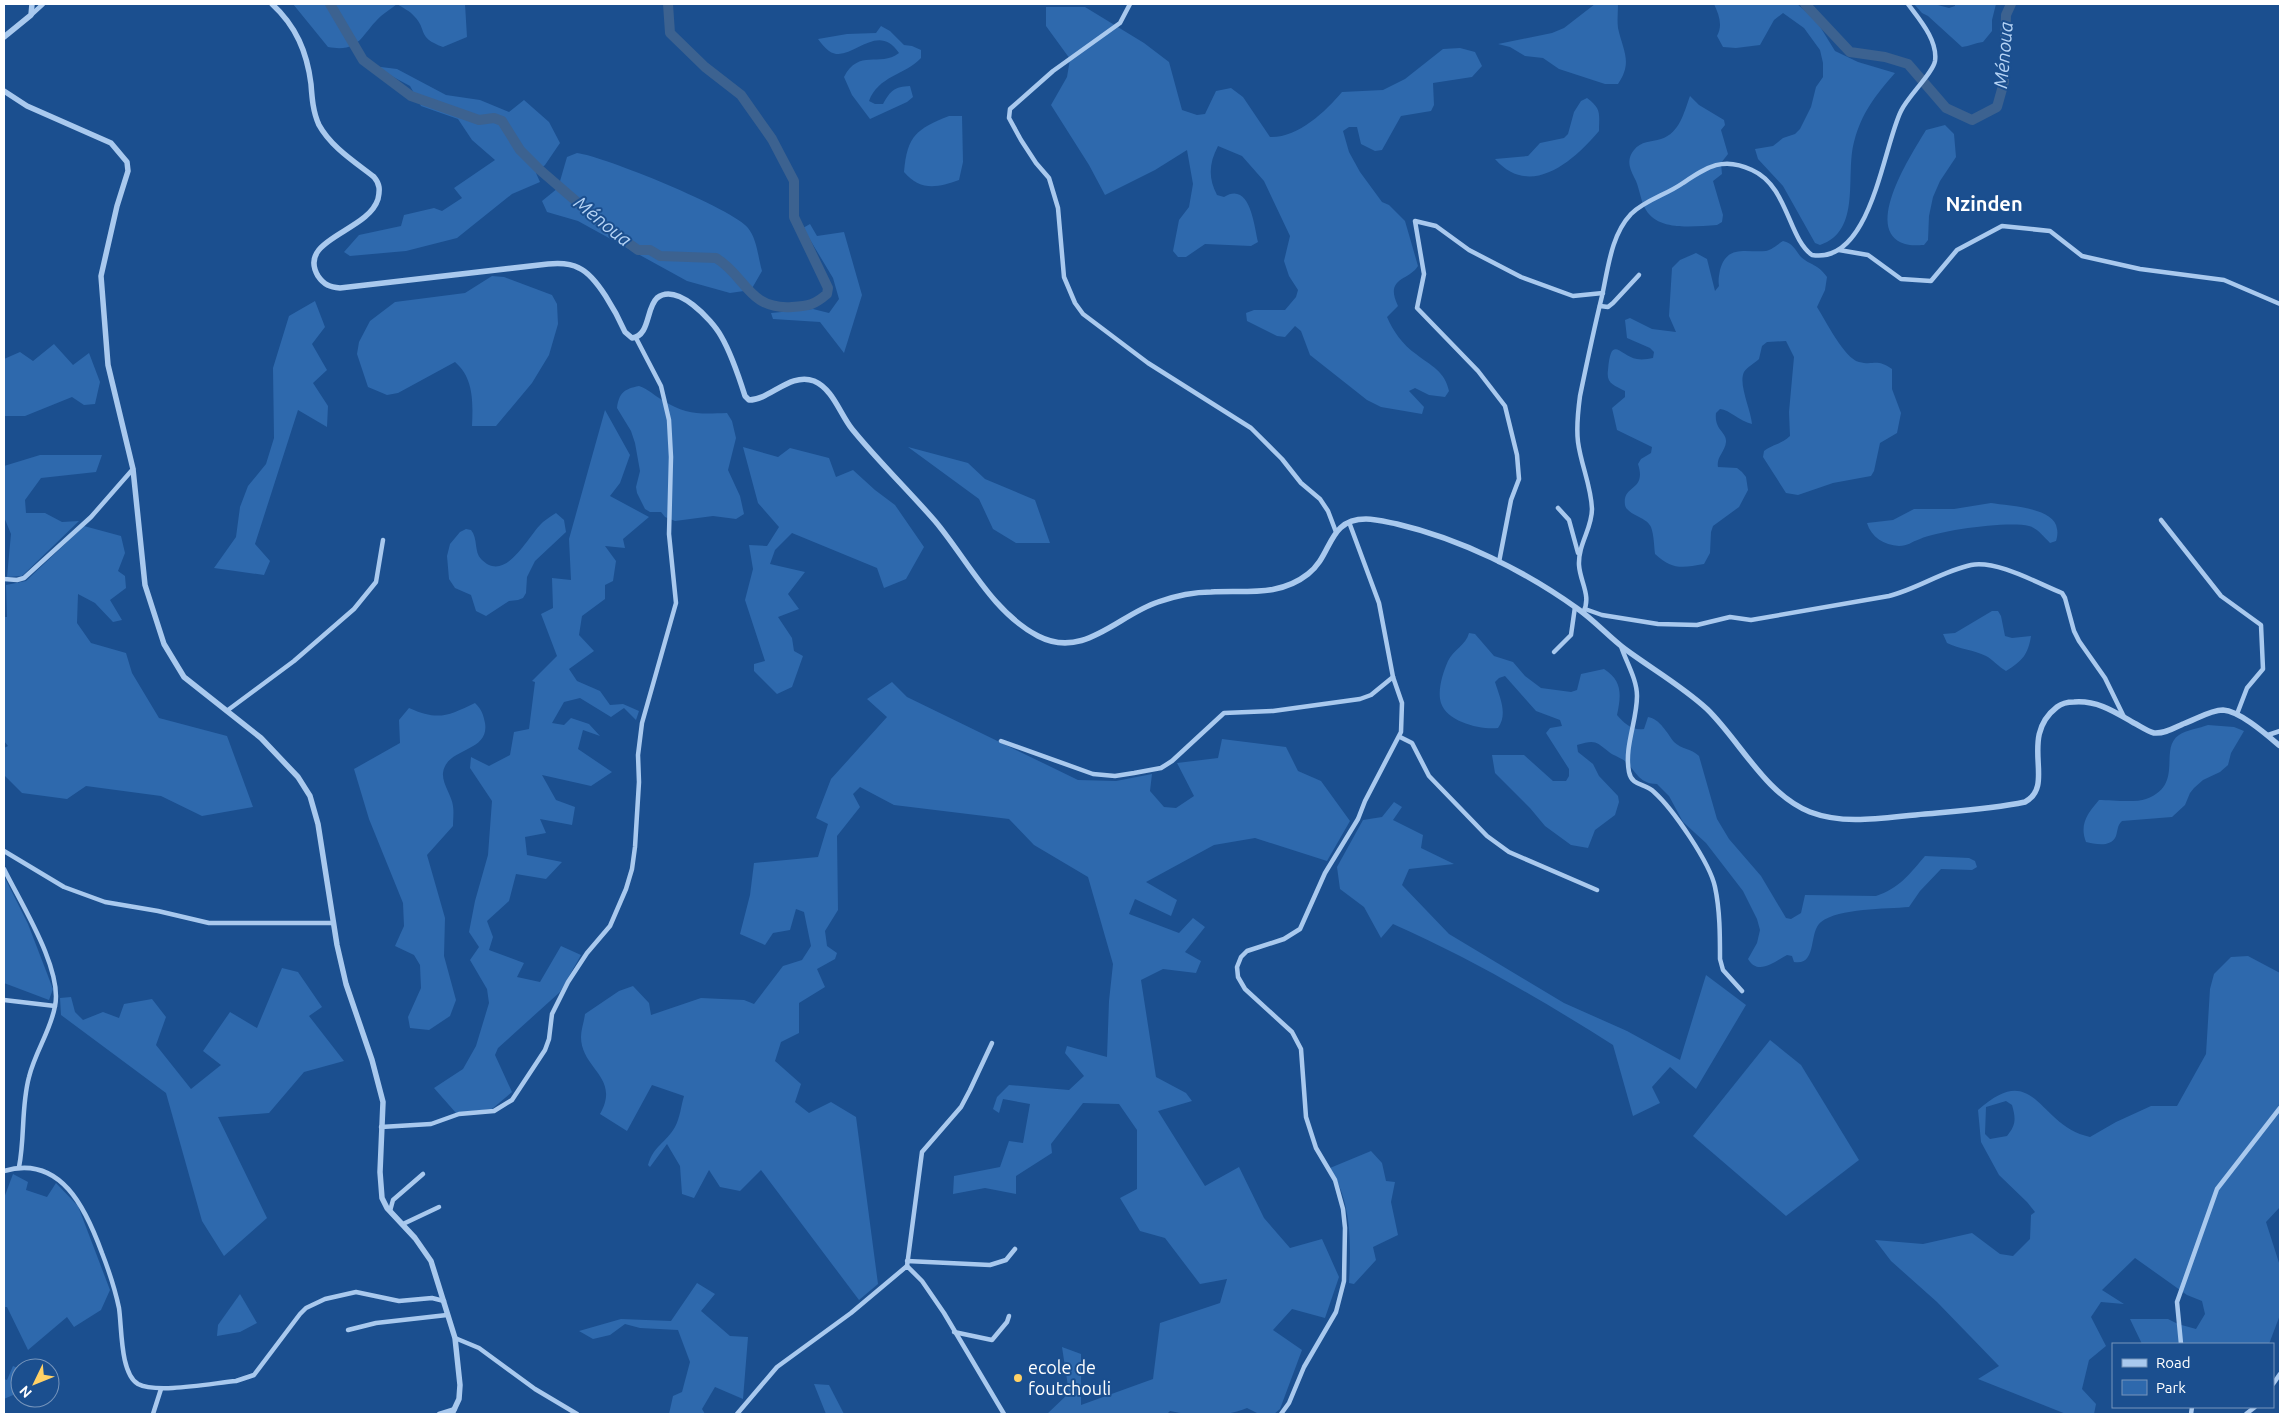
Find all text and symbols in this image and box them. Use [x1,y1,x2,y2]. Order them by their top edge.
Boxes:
water label: Ménoua [1989,21,2017,89]
water label: Ménoua [570,191,636,251]
district label: Nzinden [1945,192,2023,215]
legend [2112,1343,2274,1408]
text: Road [2156,1354,2191,1371]
place label: ecole de foutchouli [1028,1357,1111,1398]
north arrow [10,1358,60,1408]
marker: ecole de foutchouli [1012,1372,1024,1384]
text: Park [2156,1379,2186,1396]
text: N [16,1383,35,1401]

